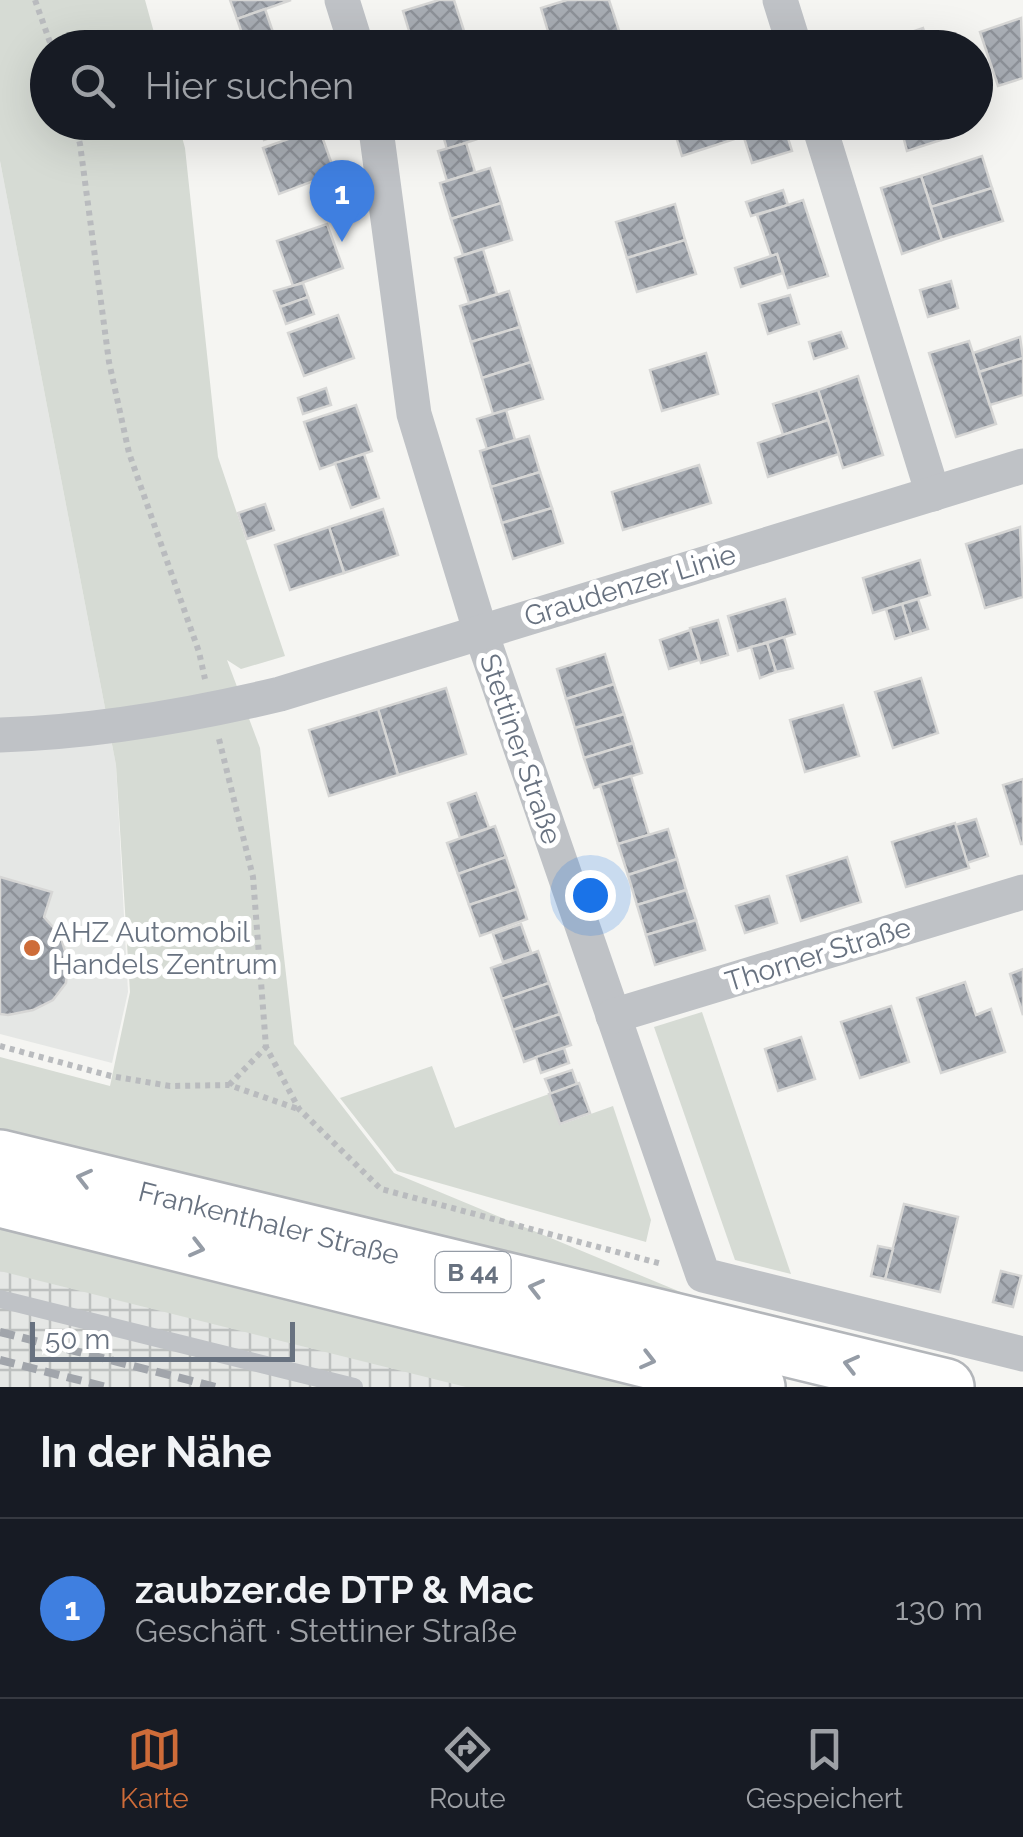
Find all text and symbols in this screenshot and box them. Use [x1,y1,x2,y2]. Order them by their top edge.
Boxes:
search box [30,30,993,140]
icon: search [65,58,120,113]
text: Hier suchen [145,63,354,108]
pin: 1 [310,160,374,242]
street label: Graudenzer Linie [520,538,740,633]
street label: Stettiner Straße [473,650,569,849]
your location [565,870,616,921]
street label: Thorner Straße [722,911,915,998]
place label: AHZ Automobil Handels Zentrum [52,916,278,981]
marker: AHZ Automobil Handels Zentrum [21,937,43,959]
one-way arrow [76,1169,93,1190]
street label: Frankenthaler Straße [135,1175,403,1272]
one-way arrow [188,1236,205,1257]
road number: B 44 [436,1252,510,1292]
one-way arrow [528,1278,545,1299]
scale bar [30,1317,295,1362]
text: 50 m [45,1323,110,1356]
one-way arrow [639,1348,656,1369]
one-way arrow [843,1355,860,1376]
text: In der Nähe [40,1428,272,1477]
text: zaubzer.de DTP & Mac [135,1567,534,1612]
text: 1 [65,1590,80,1627]
text: 130 m [895,1590,983,1627]
text: Geschäft · Stettiner Straße [135,1612,517,1649]
tab: Karte [120,1722,189,1815]
tab: Route [429,1722,506,1815]
tab: Gespeichert [746,1722,903,1815]

